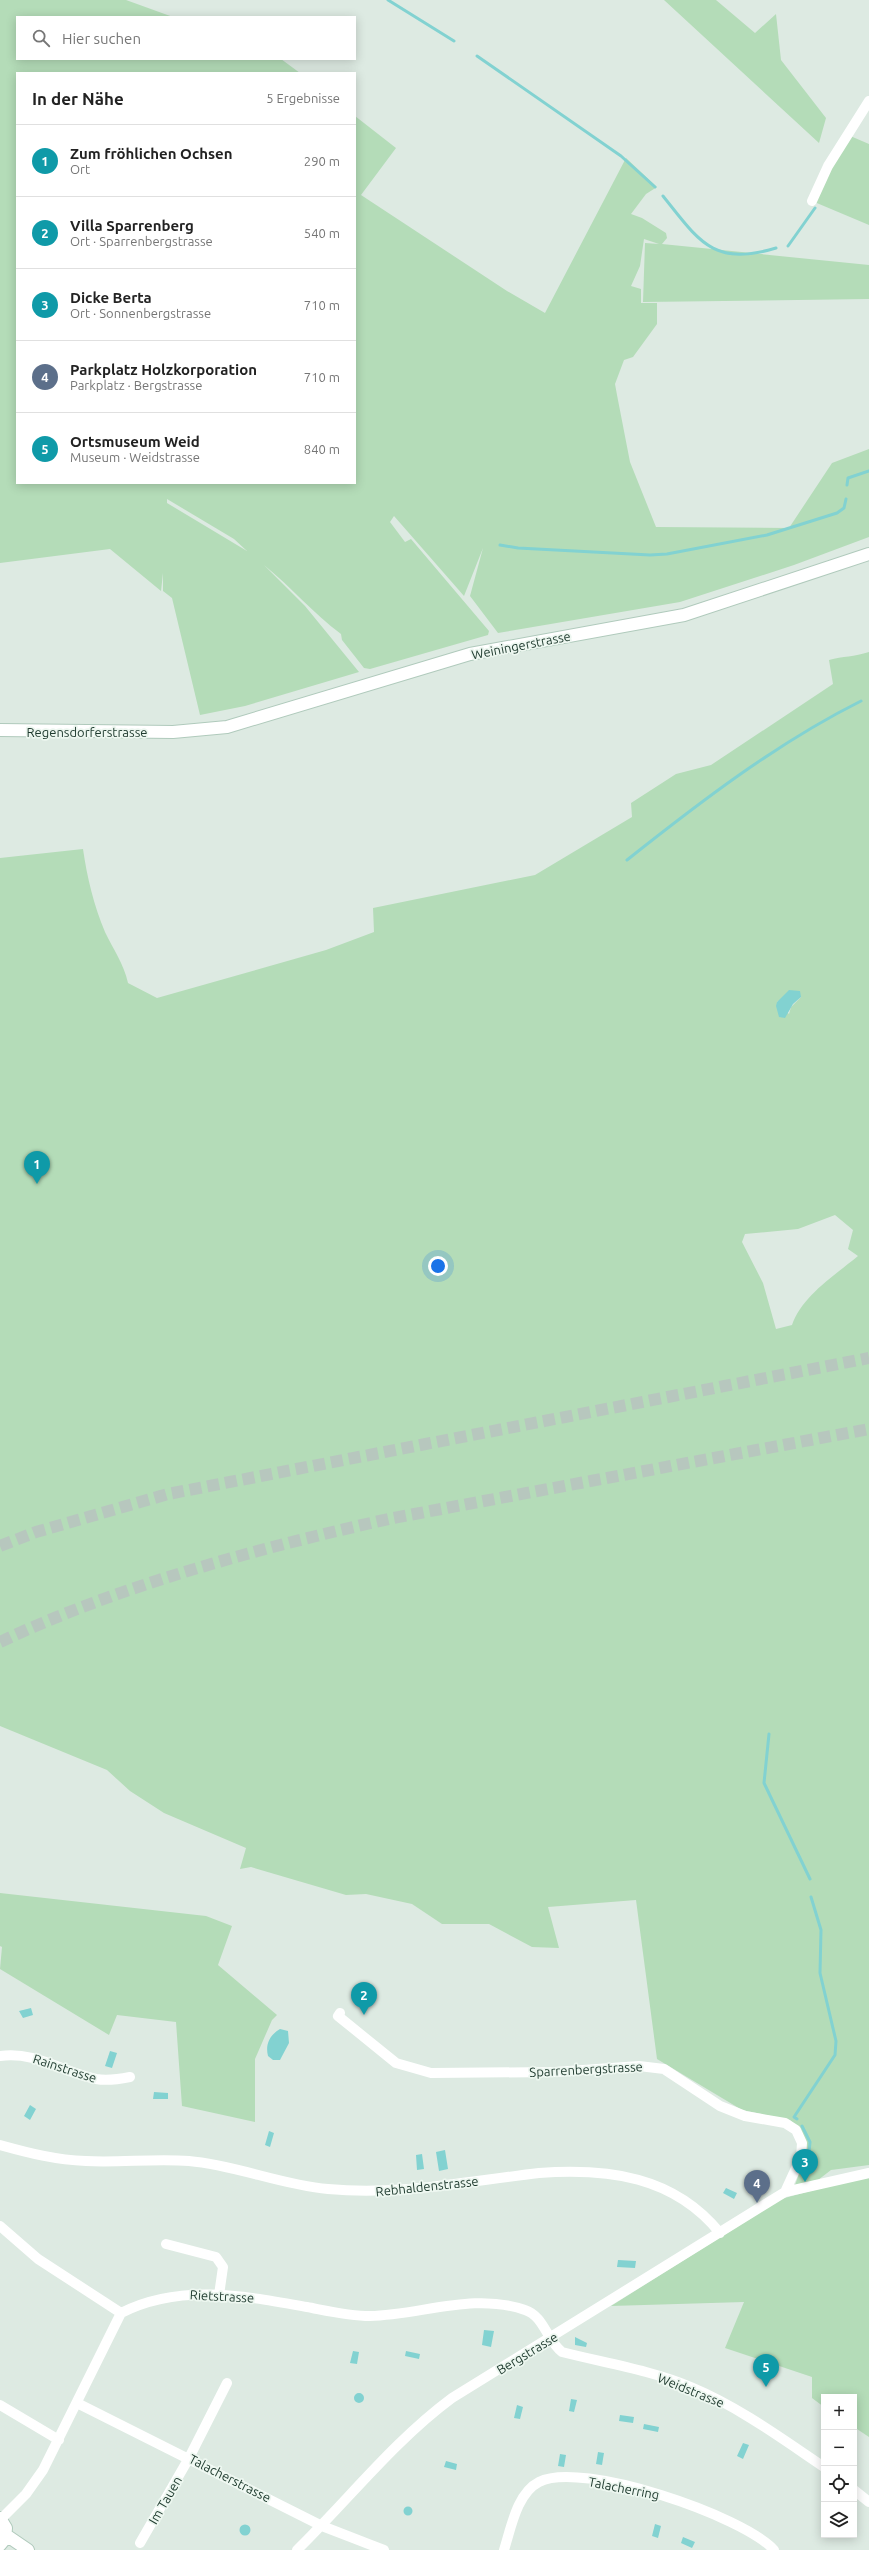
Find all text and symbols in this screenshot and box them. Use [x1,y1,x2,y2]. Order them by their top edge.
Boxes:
search box [16,16,356,60]
icon: search [30,27,52,49]
text: Hier suchen [62,30,141,47]
text: In der Nähe [32,89,124,108]
text: 5 Ergebnisse [266,91,340,105]
text: Zum fröhlichen Ochsen [70,145,233,162]
text: 1 [41,154,49,168]
text: 290 m [304,154,340,168]
text: Ort [70,162,90,176]
text: Villa Sparrenberg [70,217,194,234]
text: 2 [41,226,49,240]
text: 540 m [304,226,340,240]
text: Ort · Sparrenbergstrasse [70,234,213,248]
text: Dicke Berta [70,289,152,306]
text: 3 [41,298,49,312]
text: 710 m [304,298,340,312]
text: Ort · Sonnenbergstrasse [70,306,211,320]
text: Parkplatz Holzkorporation [70,361,257,378]
text: 4 [41,370,49,384]
text: 710 m [304,370,340,384]
text: Parkplatz · Bergstrasse [70,378,202,392]
text: Ortsmuseum Weid [70,433,200,450]
text: 5 [41,442,49,456]
text: 840 m [304,442,340,456]
text: Museum · Weidstrasse [70,450,200,464]
street label: Weiningerstrasse [470,629,572,661]
street label: Regensdorferstrasse [27,725,147,739]
pin: 1 [24,1151,50,1184]
your location [428,1256,448,1276]
pin: 2 [351,1982,377,2015]
street label: Rainstrasse [31,2051,99,2085]
street label: Sparrenbergstrasse [529,2059,643,2079]
pin: 3 [792,2149,818,2182]
pin: 4 [744,2170,770,2203]
street label: Rebhaldenstrasse [375,2174,479,2198]
street label: Rietstrasse [189,2287,255,2305]
street label: Bergstrasse [494,2329,560,2377]
pin: 5 [753,2354,779,2387]
street label: Weidstrasse [656,2370,726,2410]
map controls [821,2394,857,2538]
button: + [821,2394,857,2430]
button: − [821,2430,857,2466]
street label: Talacherstrasse [187,2451,273,2505]
button: locate [821,2466,857,2502]
street label: Im Tauen [146,2474,184,2526]
street label: Talacherring [587,2474,661,2502]
button: layers [821,2502,857,2538]

